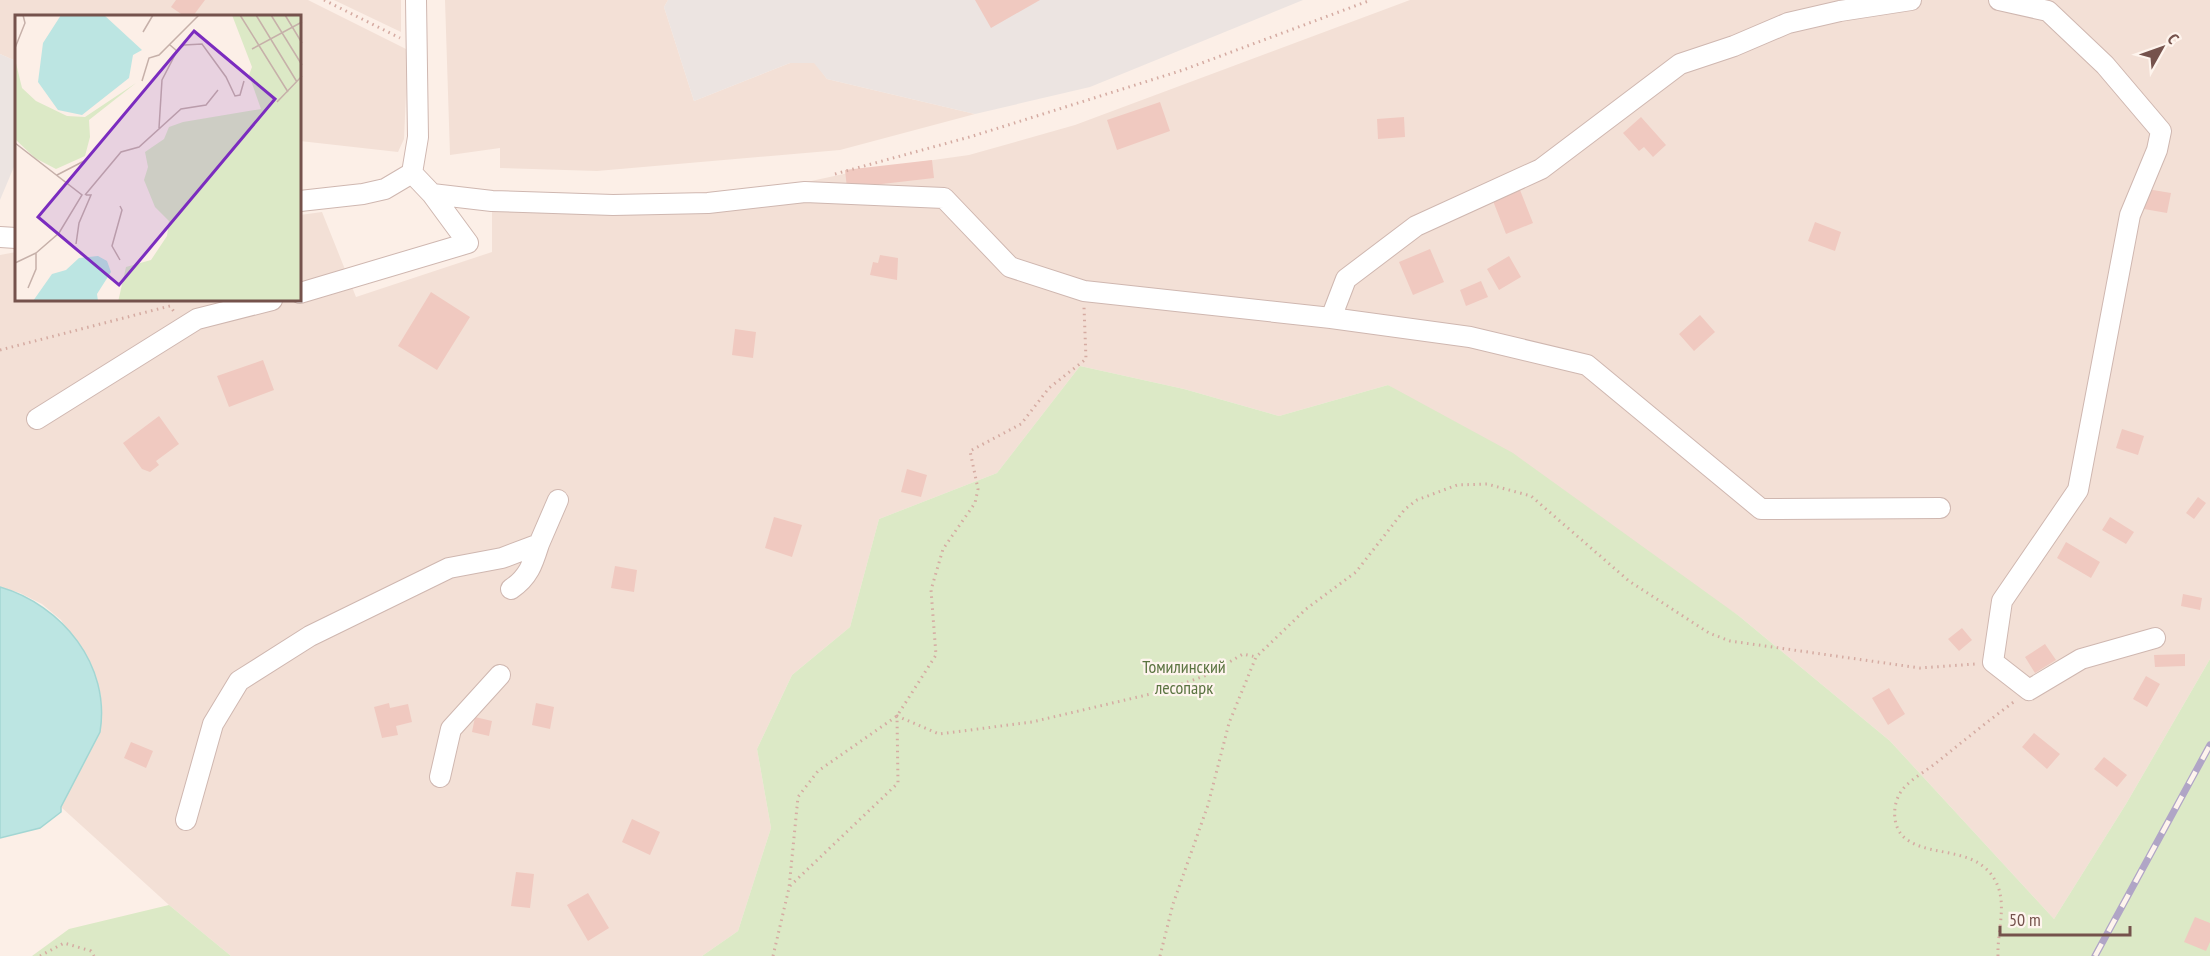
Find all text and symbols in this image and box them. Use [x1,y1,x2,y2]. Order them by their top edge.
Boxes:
inset map [15,15,302,302]
north arrow [2132,18,2192,78]
text: С [2163,29,2184,48]
park label: Томилинский лесопарк [1142,655,1226,699]
scale bar [2000,899,2130,937]
text: 50 m [2009,908,2041,931]

